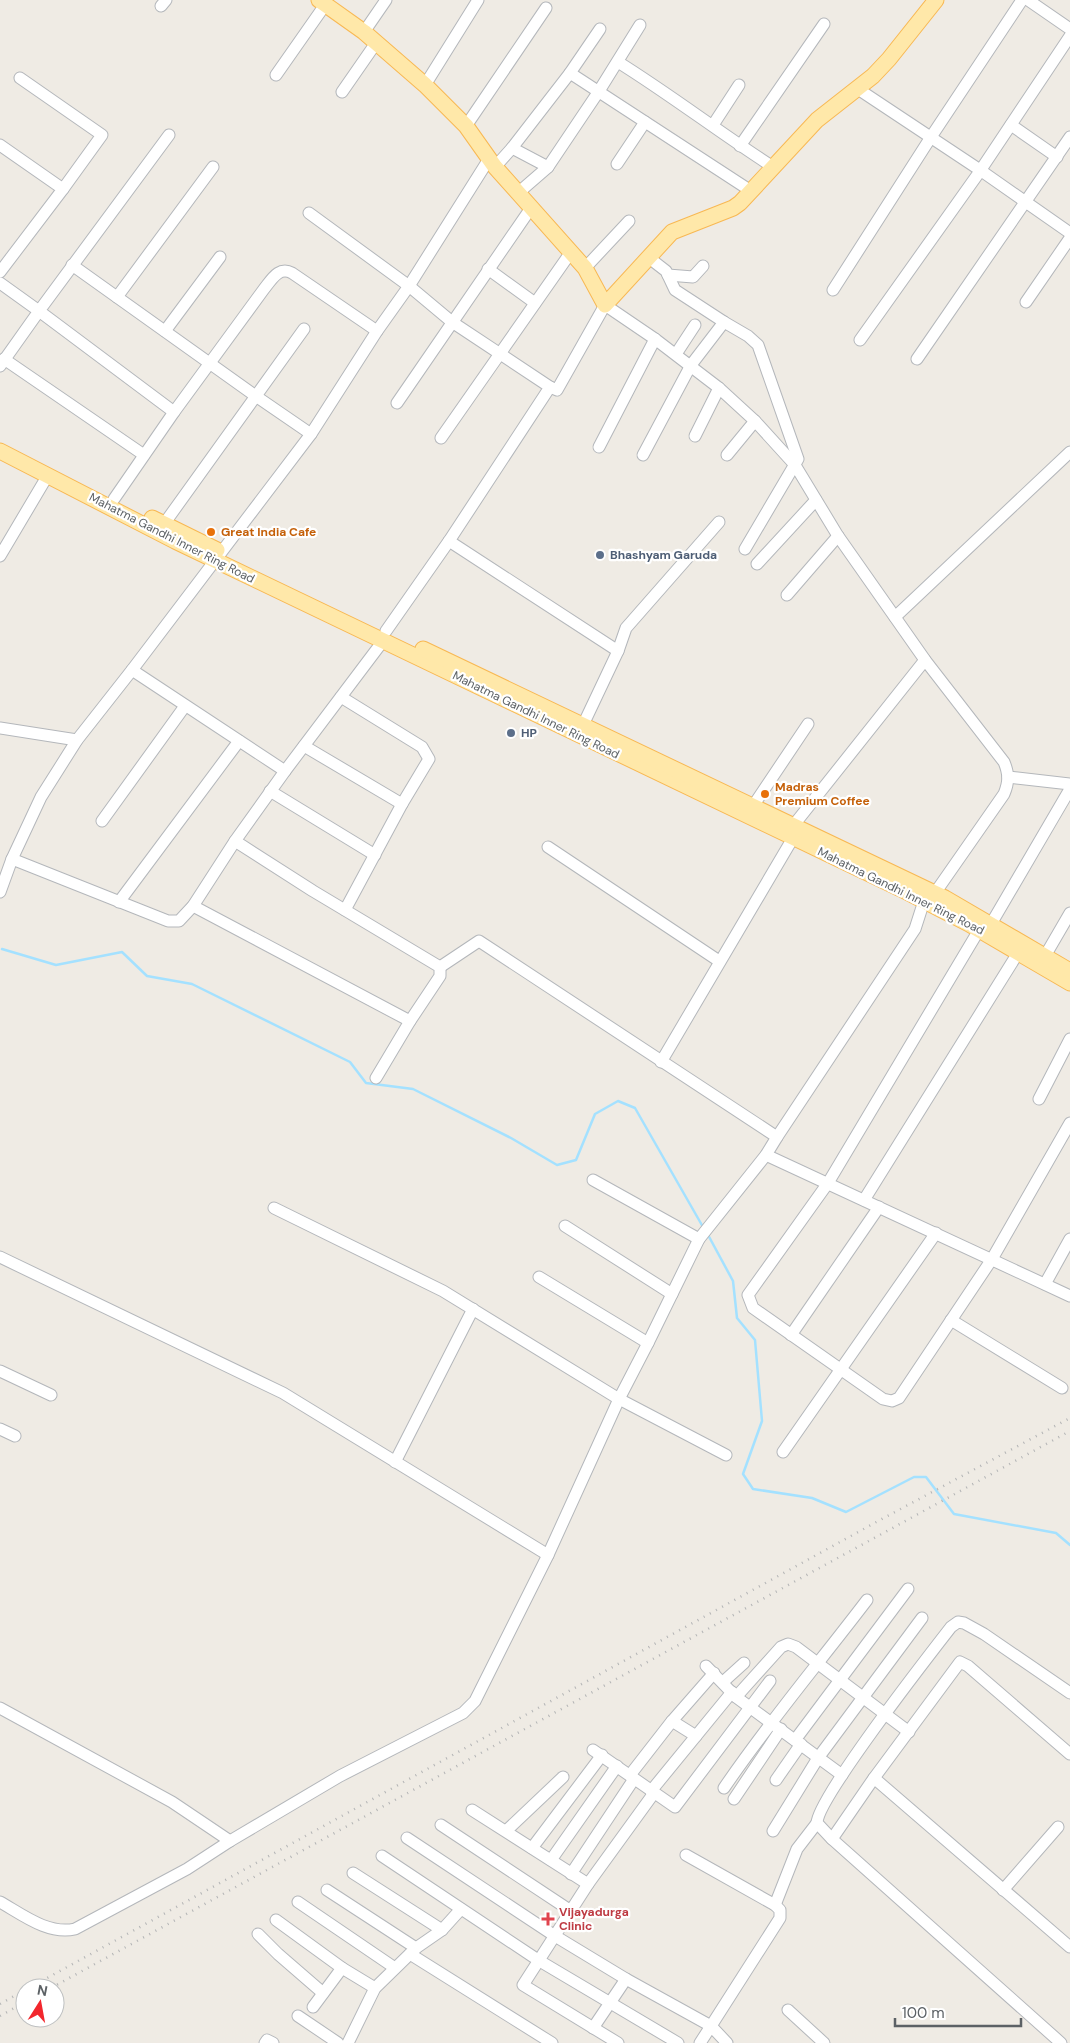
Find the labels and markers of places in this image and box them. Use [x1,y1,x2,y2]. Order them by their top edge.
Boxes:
place label: Great India Cafe [221,524,316,540]
marker: Great India Cafe [205,526,217,538]
place label: Bhashyam Garuda [610,547,717,563]
marker: Bhashyam Garuda [594,549,606,561]
place label: HP [521,725,537,741]
marker: HP [505,727,517,739]
place label: Madras Premium Coffee [775,779,870,809]
marker: Madras Premium Coffee [759,788,771,800]
place label: Vijayadurga Clinic [559,1904,629,1934]
marker: Vijayadurga Clinic [541,1912,555,1926]

